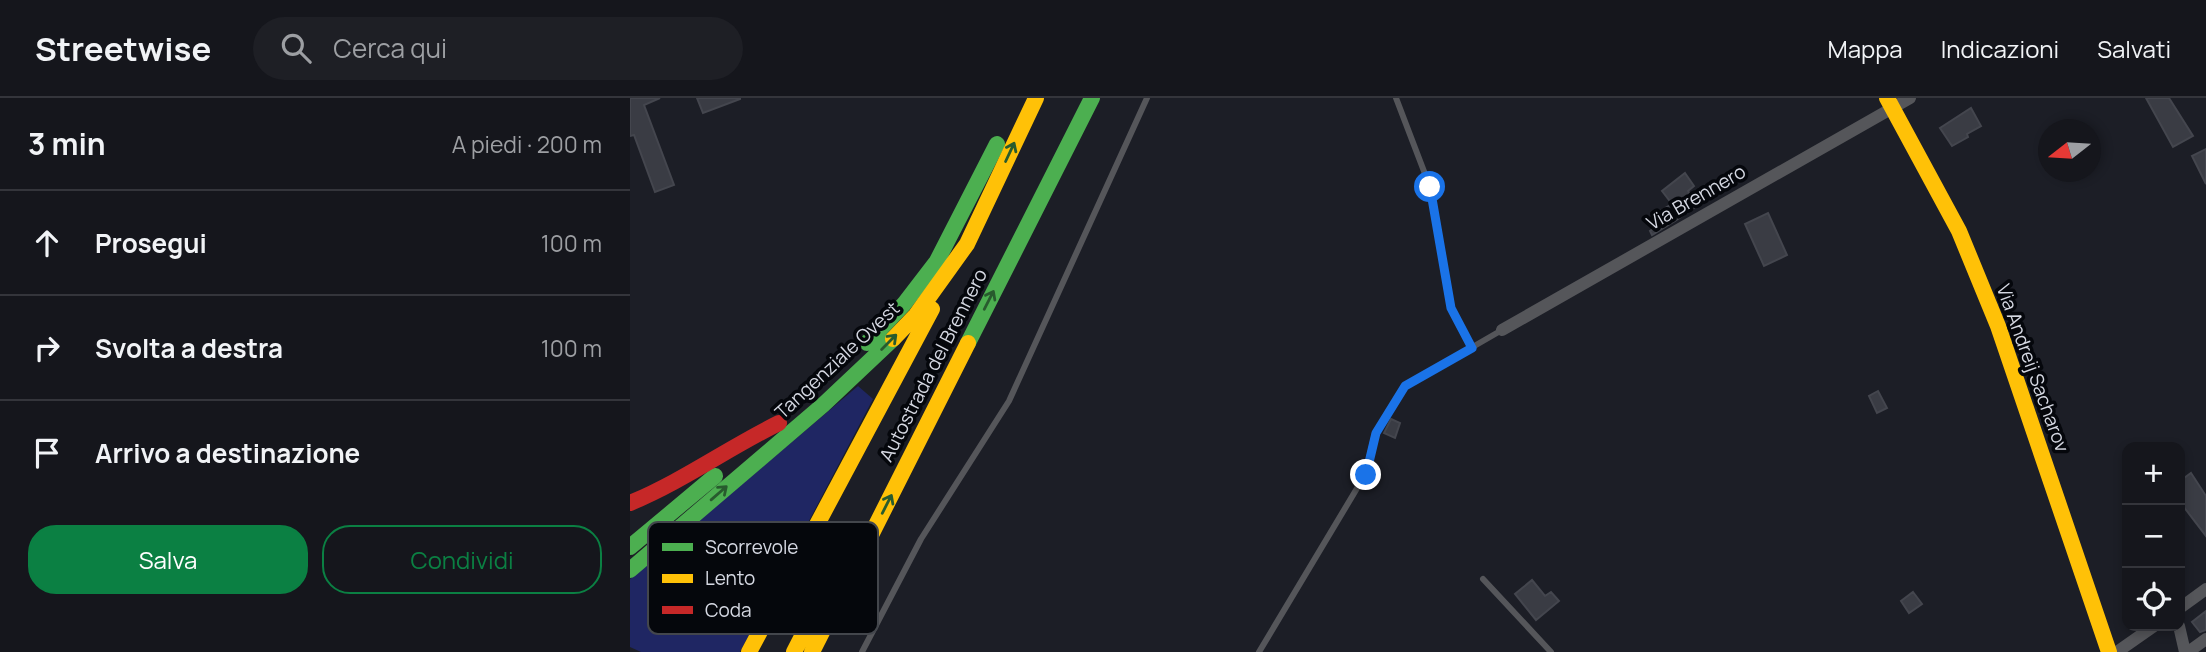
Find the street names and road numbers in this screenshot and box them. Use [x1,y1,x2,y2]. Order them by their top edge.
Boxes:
street label: Via Brennero [1642,158,1750,236]
street label: Autostrada del Brennero [873,264,993,466]
street label: Via Andreij Sacharov [1991,280,2076,456]
street label: Tangenziale Ovest [769,295,905,425]

